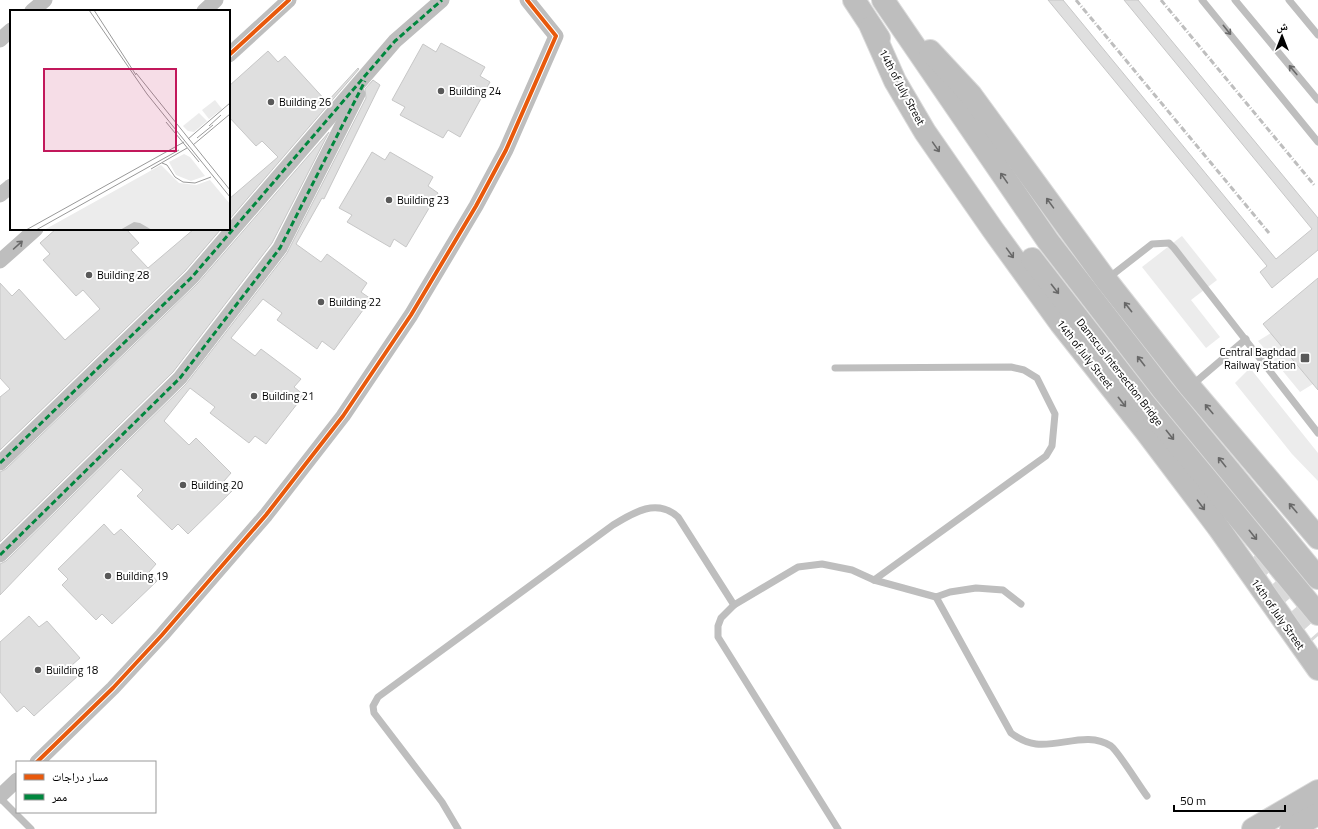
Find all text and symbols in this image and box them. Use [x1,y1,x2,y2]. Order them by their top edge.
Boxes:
inset map [10,10,230,230]
north arrow [1262,16,1302,56]
text: ش [1276,18,1288,34]
one-way arrow [1222,25,1231,36]
street label: 14th of July Street [875,46,929,128]
one-way arrow [1289,64,1297,75]
place label: Building 24 [449,83,501,99]
marker: Building 24 [436,86,446,96]
place label: Building 26 [279,94,331,110]
marker: Building 26 [266,97,276,107]
one-way arrow [932,141,940,152]
one-way arrow [1000,173,1008,184]
place label: Building 23 [397,192,449,208]
marker: Building 23 [384,195,394,205]
one-way arrow [1046,198,1054,209]
one-way arrow [13,240,23,250]
one-way arrow [1006,248,1014,259]
place label: Building 28 [97,267,149,283]
marker: Building 28 [84,270,94,280]
one-way arrow [1051,283,1059,294]
place label: Building 22 [329,294,381,310]
marker: Building 22 [316,297,326,307]
one-way arrow [1123,302,1132,313]
street label: Damscus Intersection Bridge [1073,315,1167,430]
street label: 14th of July Street [1053,316,1117,392]
place label: Central Baghdad Railway Station [1220,344,1296,373]
marker: Central Baghdad Railway Station [1299,352,1311,364]
one-way arrow [1136,355,1145,366]
place label: Building 21 [262,388,314,404]
marker: Building 21 [249,391,259,401]
one-way arrow [1118,396,1127,407]
one-way arrow [1204,404,1213,414]
one-way arrow [1166,429,1175,440]
one-way arrow [1218,456,1227,467]
place label: Building 20 [191,477,243,493]
marker: Building 20 [178,480,188,490]
one-way arrow [1197,499,1206,510]
one-way arrow [1288,503,1297,513]
one-way arrow [1248,530,1257,541]
place label: Building 19 [116,568,168,584]
marker: Building 19 [103,571,113,581]
street label: 14th of July Street [1247,575,1309,653]
place label: Building 18 [46,662,98,678]
marker: Building 18 [33,665,43,675]
legend [16,761,156,813]
text: مسار دراجات [52,767,108,786]
text: ممر [51,787,67,806]
scale bar [1174,787,1285,813]
text: 50 m [1180,791,1206,810]

